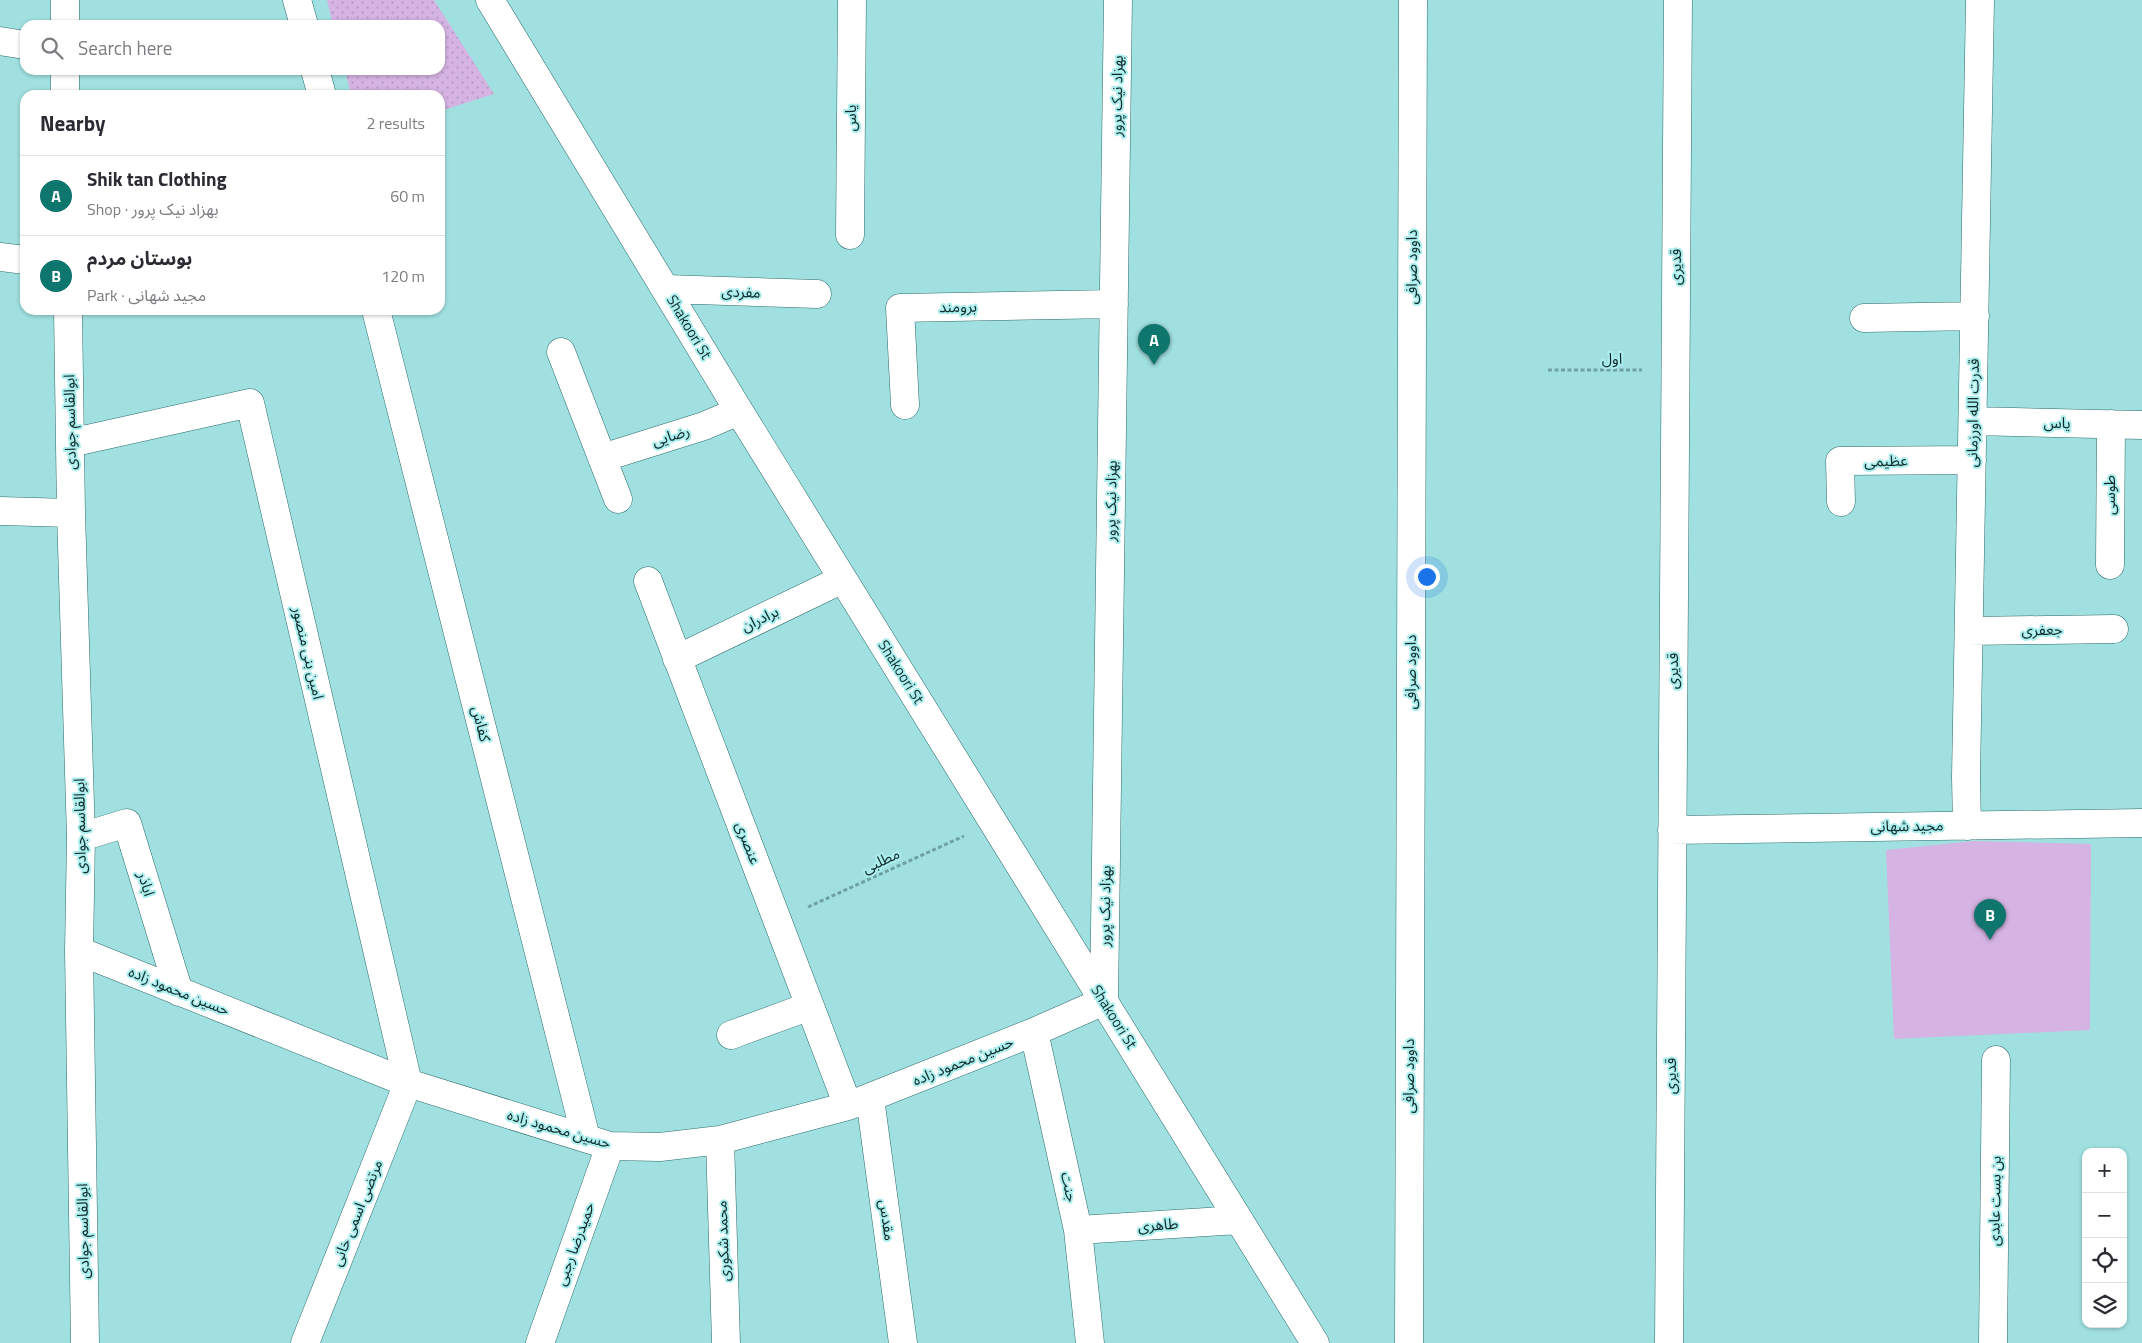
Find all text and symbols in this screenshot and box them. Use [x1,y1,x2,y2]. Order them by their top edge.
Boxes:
search box [20,20,445,75]
text: Search here [78,33,172,62]
icon: search [38,34,66,62]
street label: بهزاد نیک پرور [1104,55,1129,138]
street label: یاس [839,105,862,132]
text: Nearby [40,107,105,139]
text: 2 results [366,111,425,135]
text: Shik tan Clothing [87,164,227,193]
text: A [51,184,61,208]
text: 60 m [390,184,425,208]
text: Shop · بهزاد نیک پرور [87,197,219,221]
street label: داوود صرافی [1400,229,1423,305]
text: بوستان مردم [87,243,192,272]
street label: قدیری [1664,248,1687,285]
text: B [51,264,61,288]
text: 120 m [381,264,425,288]
street label: مفردی [721,279,761,304]
text: Park · مجید شهانی [87,283,206,307]
street label: Shakoori St [661,290,718,364]
street label: برومند [939,295,977,318]
pin: A [1138,324,1170,365]
street label: اول [1602,347,1622,370]
street label: قدرت الله اورزمانی [1960,358,1985,468]
street label: ابوالقاسم جوادی [57,374,82,470]
street label: یاس [2043,411,2071,434]
street label: رضایی [649,419,693,452]
street label: عظیمی [1864,449,1908,472]
street label: بهزاد نیک پرور [1098,460,1123,543]
street label: طوسی [2098,475,2121,515]
your location [1414,564,1440,590]
street label: برادران [737,600,782,638]
street label: امین بنی منصور [286,603,330,702]
street label: جعفری [2021,618,2063,641]
street label: داوود صرافی [1399,634,1422,710]
street label: Shakoori St [873,635,931,709]
street label: قدیری [1661,652,1684,689]
street label: کفاش [466,704,497,745]
street label: ابوالقاسم جوادی [67,778,92,874]
street label: مجید شهانی [1870,813,1944,838]
street label: عنصری [730,818,767,868]
street label: مطلبی [858,842,903,879]
street label: بهزاد نیک پرور [1092,865,1117,948]
street label: اباذر [132,868,161,899]
pin: B [1974,899,2006,940]
street label: حسین محمود زاده [125,960,233,1021]
street label: Shakoori St [1086,980,1144,1054]
street label: حسین محمود زاده [909,1030,1017,1091]
street label: داوود صرافی [1397,1038,1420,1114]
street label: قدیری [1659,1057,1682,1094]
street label: حسین محمود زاده [505,1103,614,1154]
map controls [2082,1148,2127,1328]
button: + [2082,1148,2127,1193]
street label: مرتضی اسمی خانی [325,1156,388,1270]
street label: بن بست عابدی [1982,1156,2007,1246]
street label: جنت [1055,1170,1084,1204]
street label: ابوالقاسم جوادی [70,1183,95,1279]
button: − [2082,1193,2127,1238]
street label: مقدس [873,1198,902,1242]
street label: حمیدرضا رجبی [549,1199,600,1289]
street label: محمد شکوری [710,1200,735,1282]
street label: طاهری [1137,1212,1179,1237]
button: locate [2082,1238,2127,1283]
button: layers [2082,1283,2127,1328]

